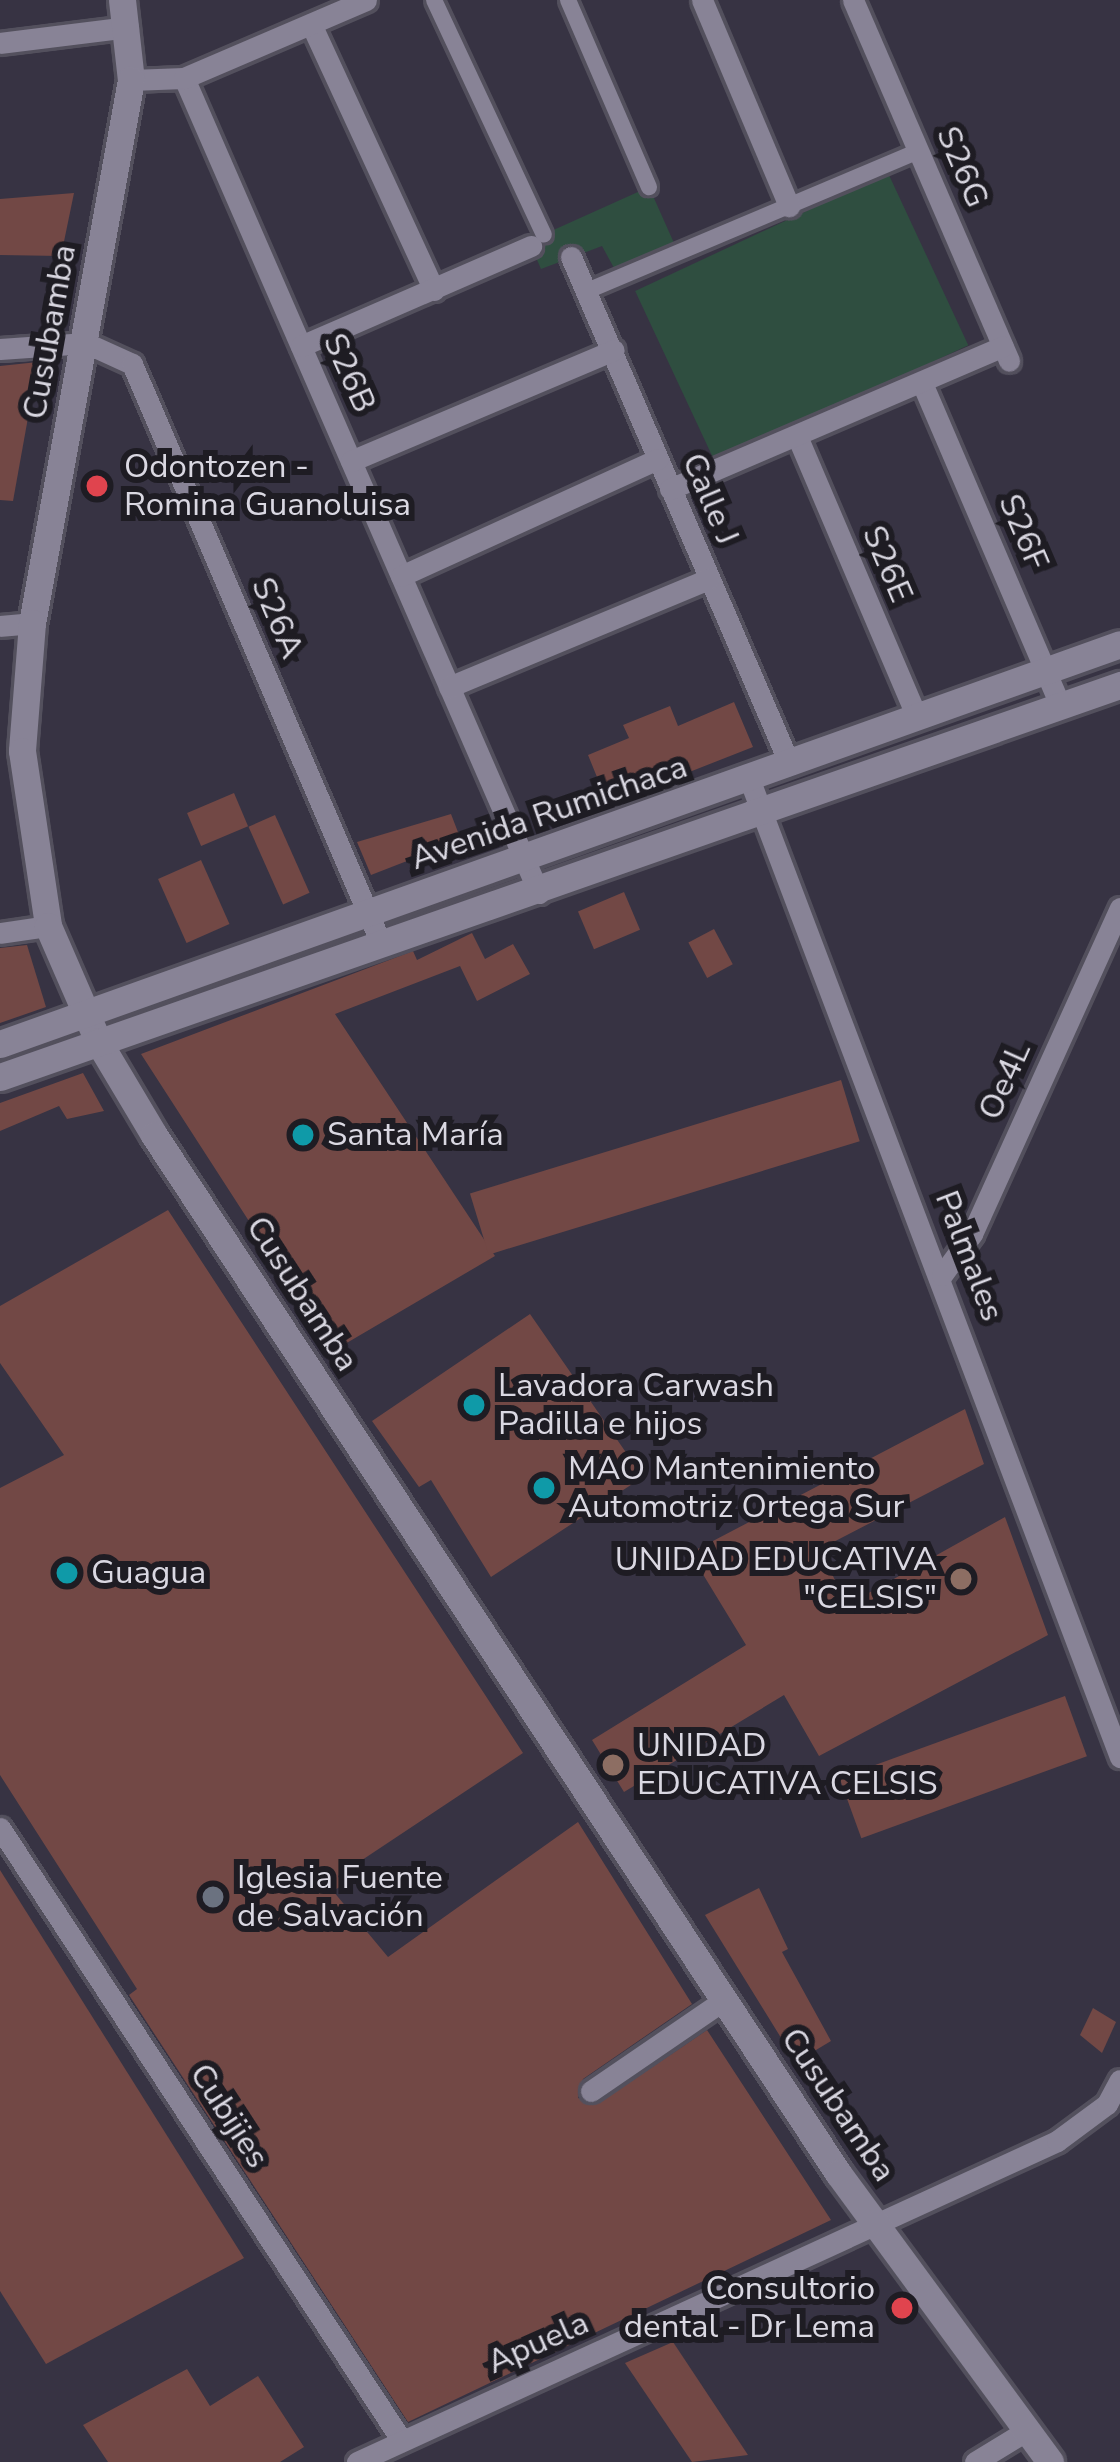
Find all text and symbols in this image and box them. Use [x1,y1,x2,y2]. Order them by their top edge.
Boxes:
street label: S26G [927,121,997,213]
street label: Cusubamba [15,242,85,422]
street label: S26B [314,327,384,419]
place label: Odontozen - Romina Guanoluisa [124,447,411,525]
street label: Calle J [673,447,747,551]
marker: Odontozen - Romina Guanoluisa [81,470,113,502]
street label: S26F [990,488,1056,576]
street label: S26E [853,520,921,608]
street label: S26A [242,572,312,664]
street label: Avenida Rumichaca [406,747,692,879]
street label: Oe4L [971,1036,1039,1126]
place label: Santa María [327,1115,504,1155]
marker: Santa María [290,1122,316,1148]
street label: Palmales [926,1185,1012,1327]
street label: Cusubamba [237,1209,367,1379]
place label: Lavadora Carwash Padilla e hijos [498,1366,774,1444]
marker: Lavadora Carwash Padilla e hijos [461,1392,487,1418]
place label: MAO Mantenimiento Automotriz Ortega Sur [568,1449,904,1527]
marker: MAO Mantenimiento Automotriz Ortega Sur [531,1475,557,1501]
place label: UNIDAD EDUCATIVA "CELSIS" [615,1540,937,1618]
place label: Guagua [91,1553,206,1593]
marker: Guagua [54,1560,80,1586]
marker: UNIDAD EDUCATIVA "CELSIS" [948,1566,974,1592]
place label: UNIDAD EDUCATIVA CELSIS [637,1726,938,1804]
marker: UNIDAD EDUCATIVA CELSIS [600,1752,626,1778]
place label: Iglesia Fuente de Salvación [237,1858,443,1936]
marker: Iglesia Fuente de Salvación [200,1884,226,1910]
street label: Cusubamba [772,2021,904,2189]
street label: Cubijies [181,2057,277,2175]
place label: Consultorio dental - Dr Lema [624,2269,875,2347]
marker: Consultorio dental - Dr Lema [886,2292,918,2324]
street label: Apuela [481,2303,595,2383]

